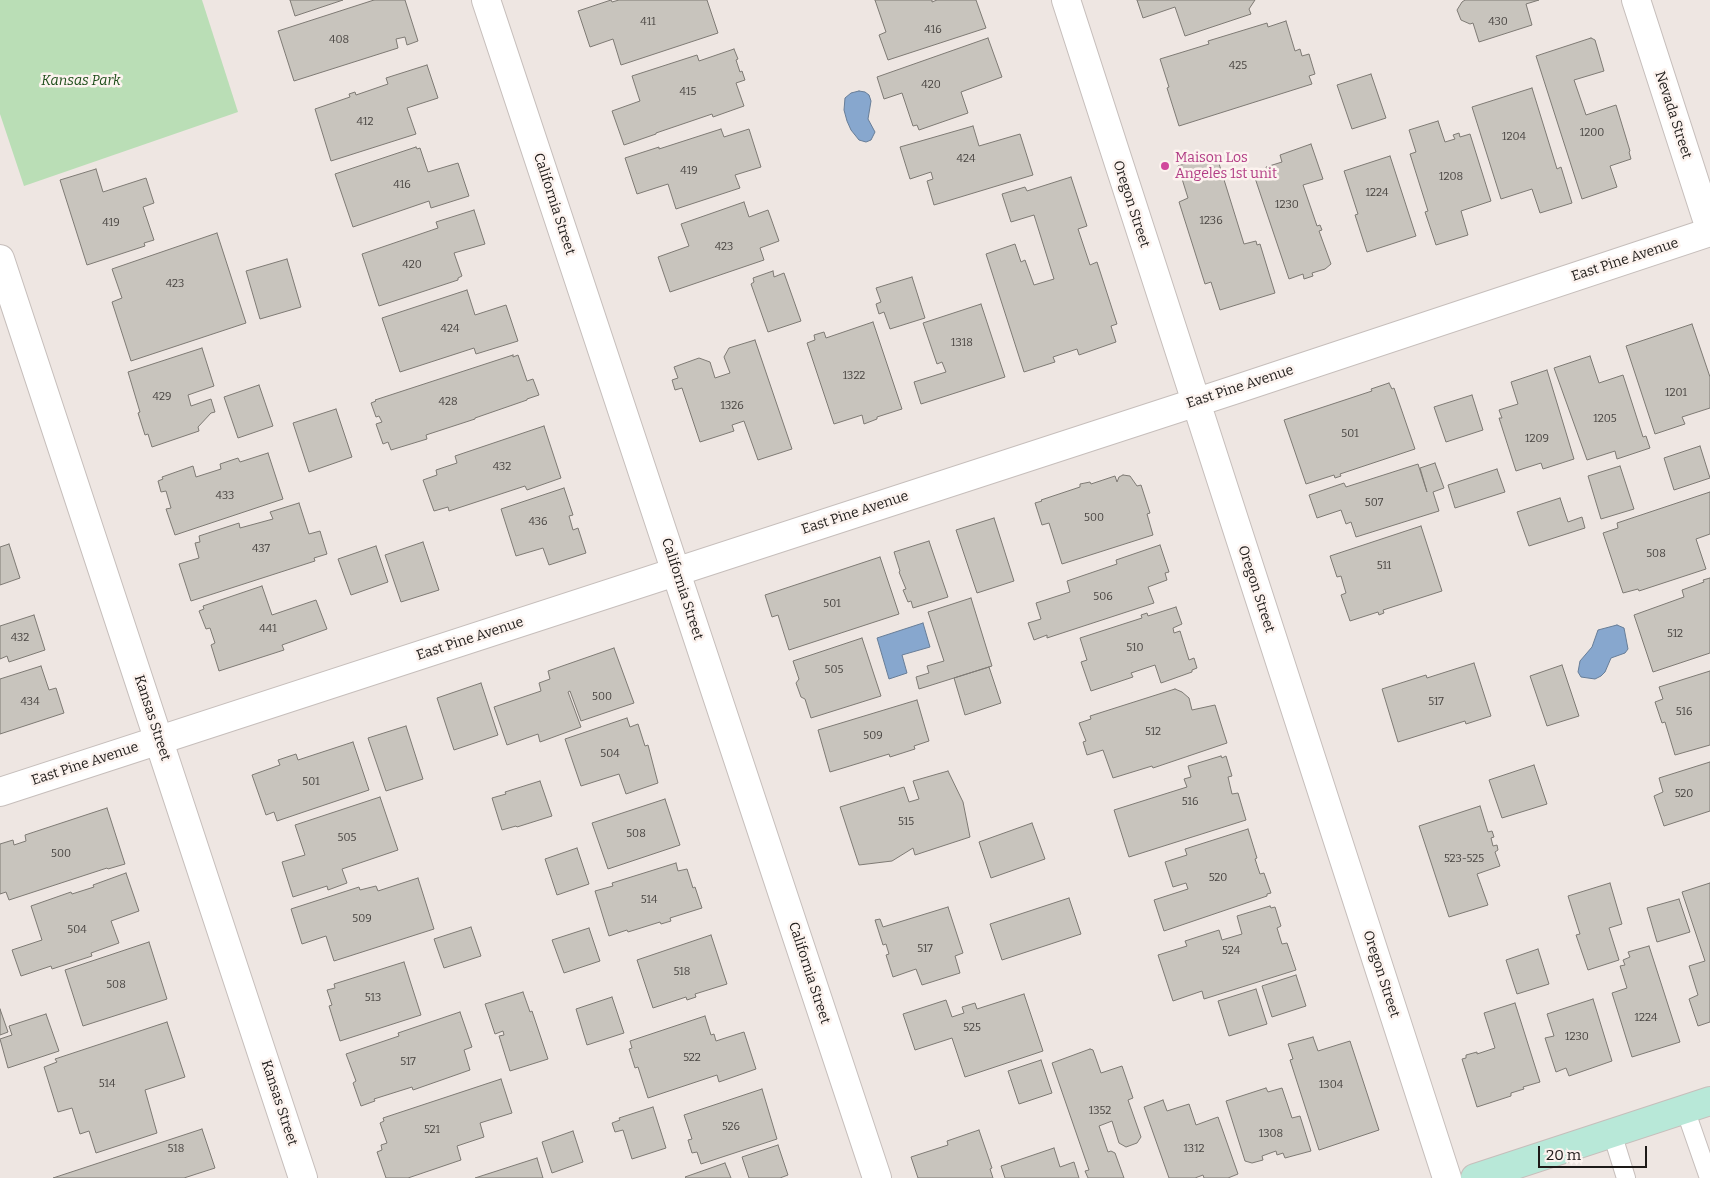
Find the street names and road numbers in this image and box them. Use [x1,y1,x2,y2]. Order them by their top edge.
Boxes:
street label: Nevada Street [1651,69,1695,161]
street label: California Street [530,151,578,257]
street label: Oregon Street [1109,158,1153,250]
street label: East Pine Avenue [1569,235,1681,285]
street label: East Pine Avenue [1184,362,1296,412]
street label: East Pine Avenue [799,488,911,538]
street label: California Street [658,536,706,642]
street label: Oregon Street [1234,543,1278,635]
street label: East Pine Avenue [414,614,526,664]
street label: Kansas Street [130,673,174,763]
street label: East Pine Avenue [29,739,141,789]
street label: California Street [785,920,833,1026]
street label: Oregon Street [1359,928,1403,1020]
street label: Kansas Street [257,1058,301,1148]

